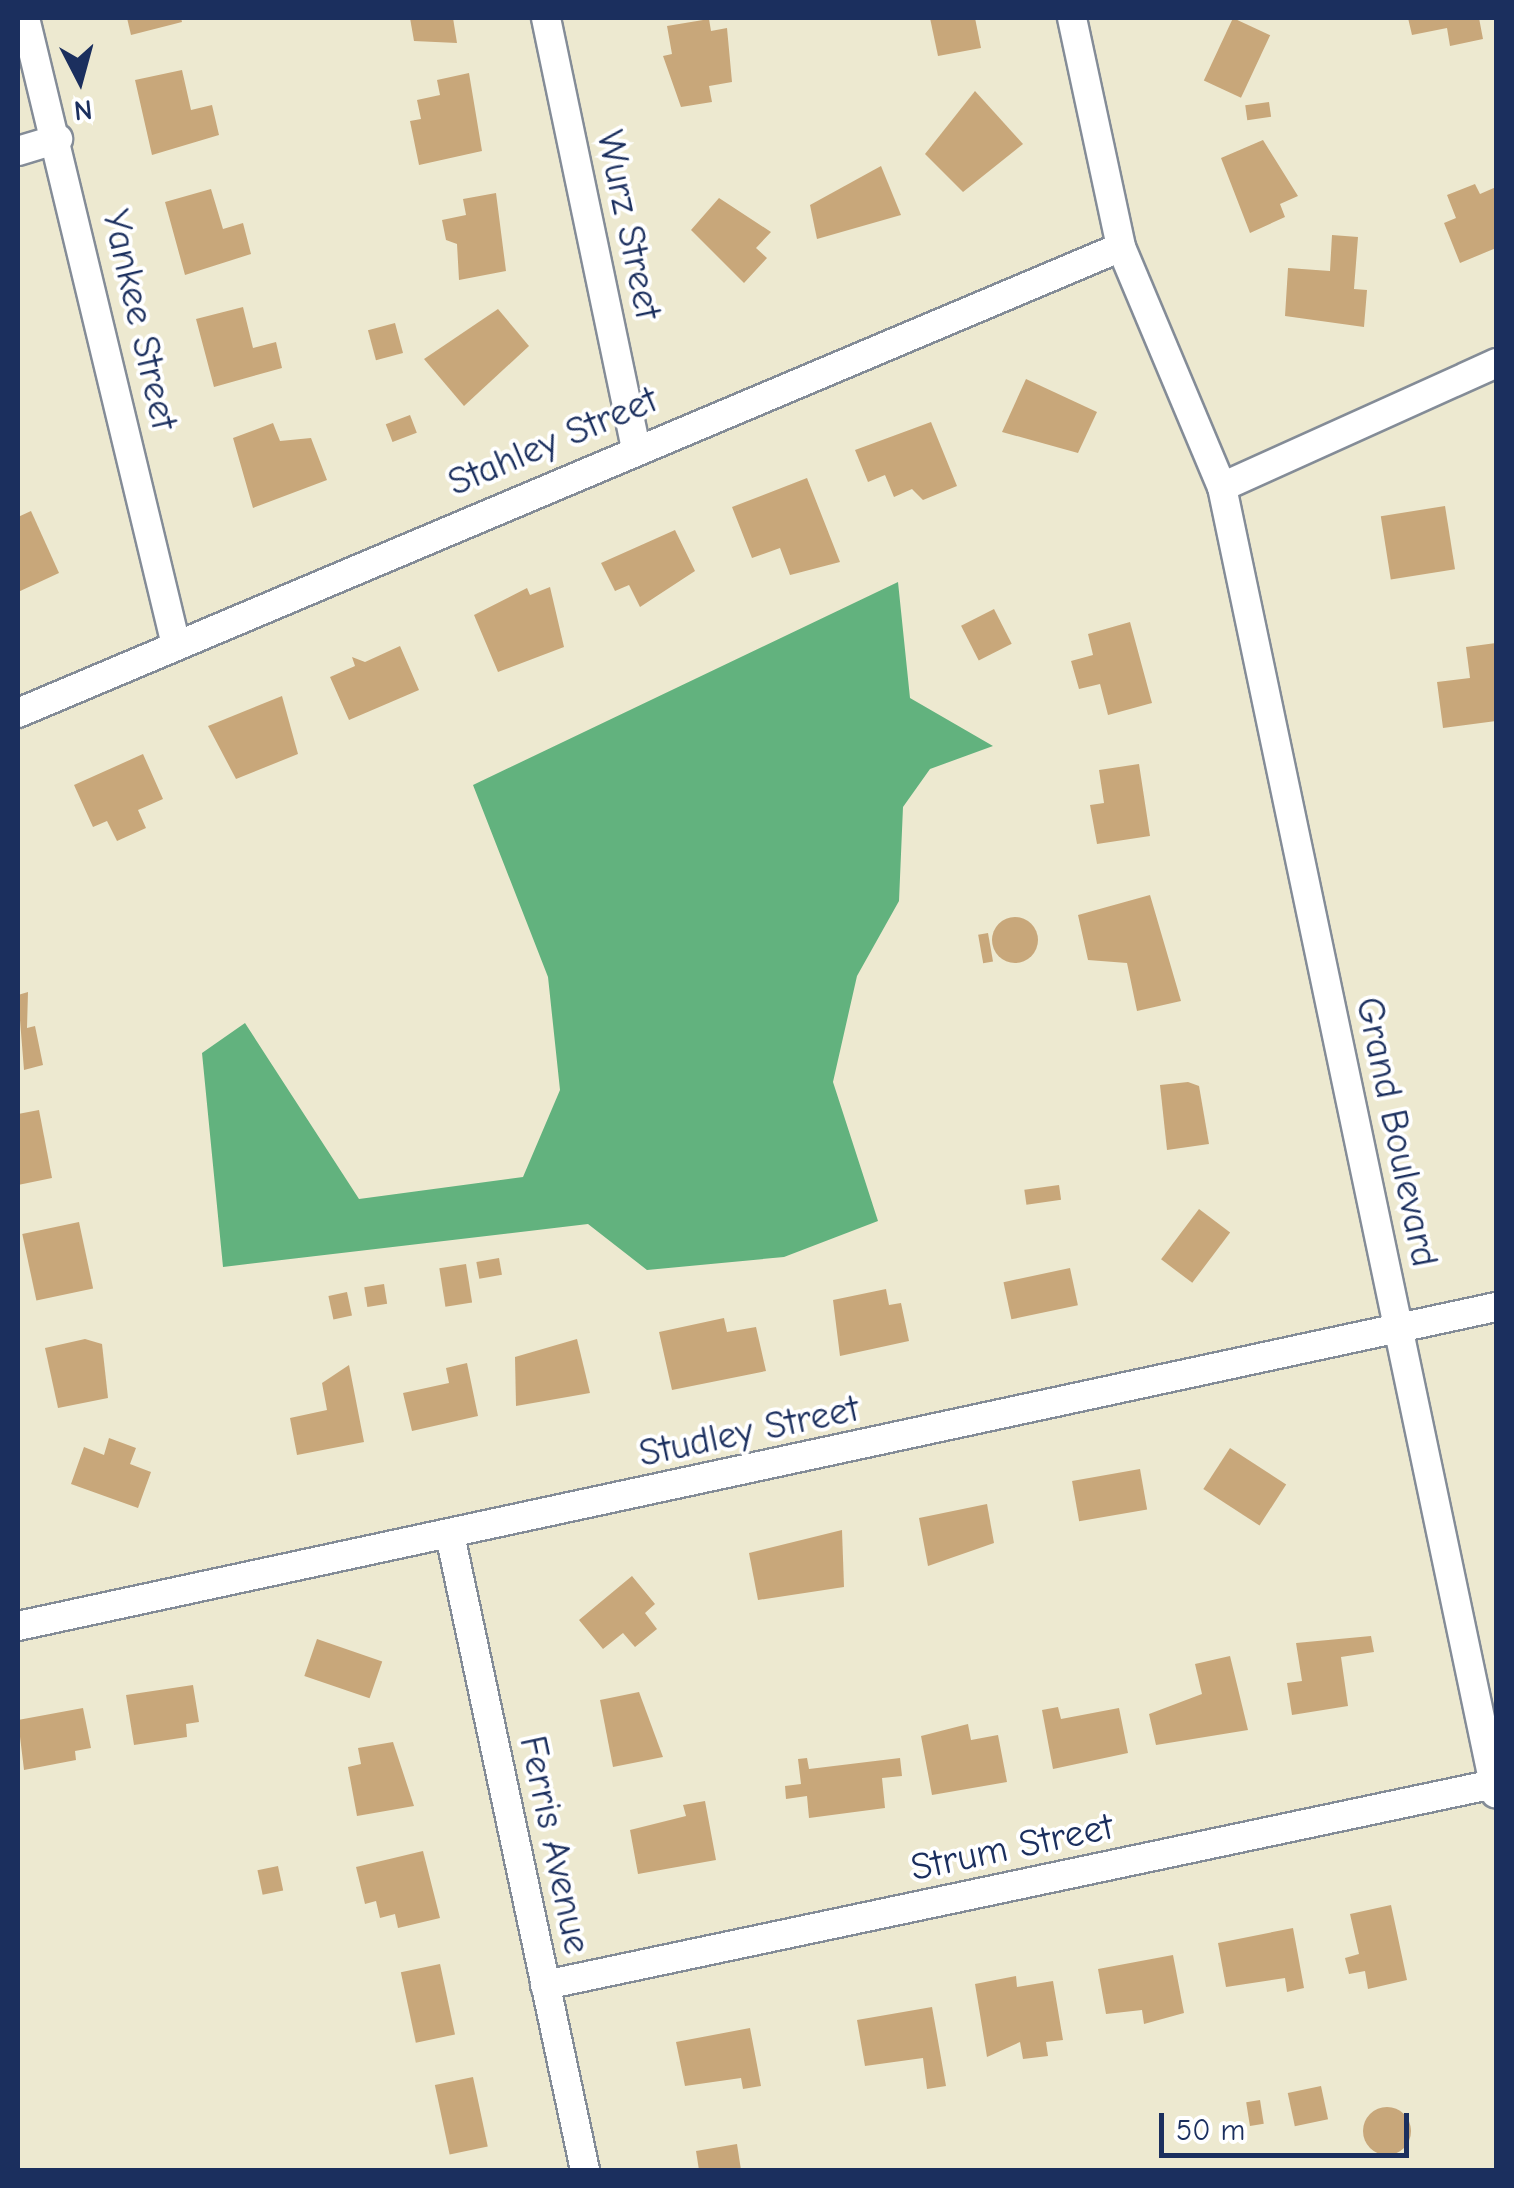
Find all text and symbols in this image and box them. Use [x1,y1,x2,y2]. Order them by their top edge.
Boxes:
north arrow [30,30,130,130]
text: N [72,93,94,127]
street label: Wurz Street [586,126,670,324]
street label: Yankee Street [92,206,186,434]
street label: Stahley Street [441,377,665,507]
street label: Grand Boulevard [1345,993,1447,1271]
street label: Studley Street [635,1386,863,1478]
street label: Ferris Avenue [509,1732,599,1958]
street label: Strum Street [907,1804,1117,1892]
scale bar [1164,2093,1414,2155]
text: 50 m [1176,2113,1245,2148]

